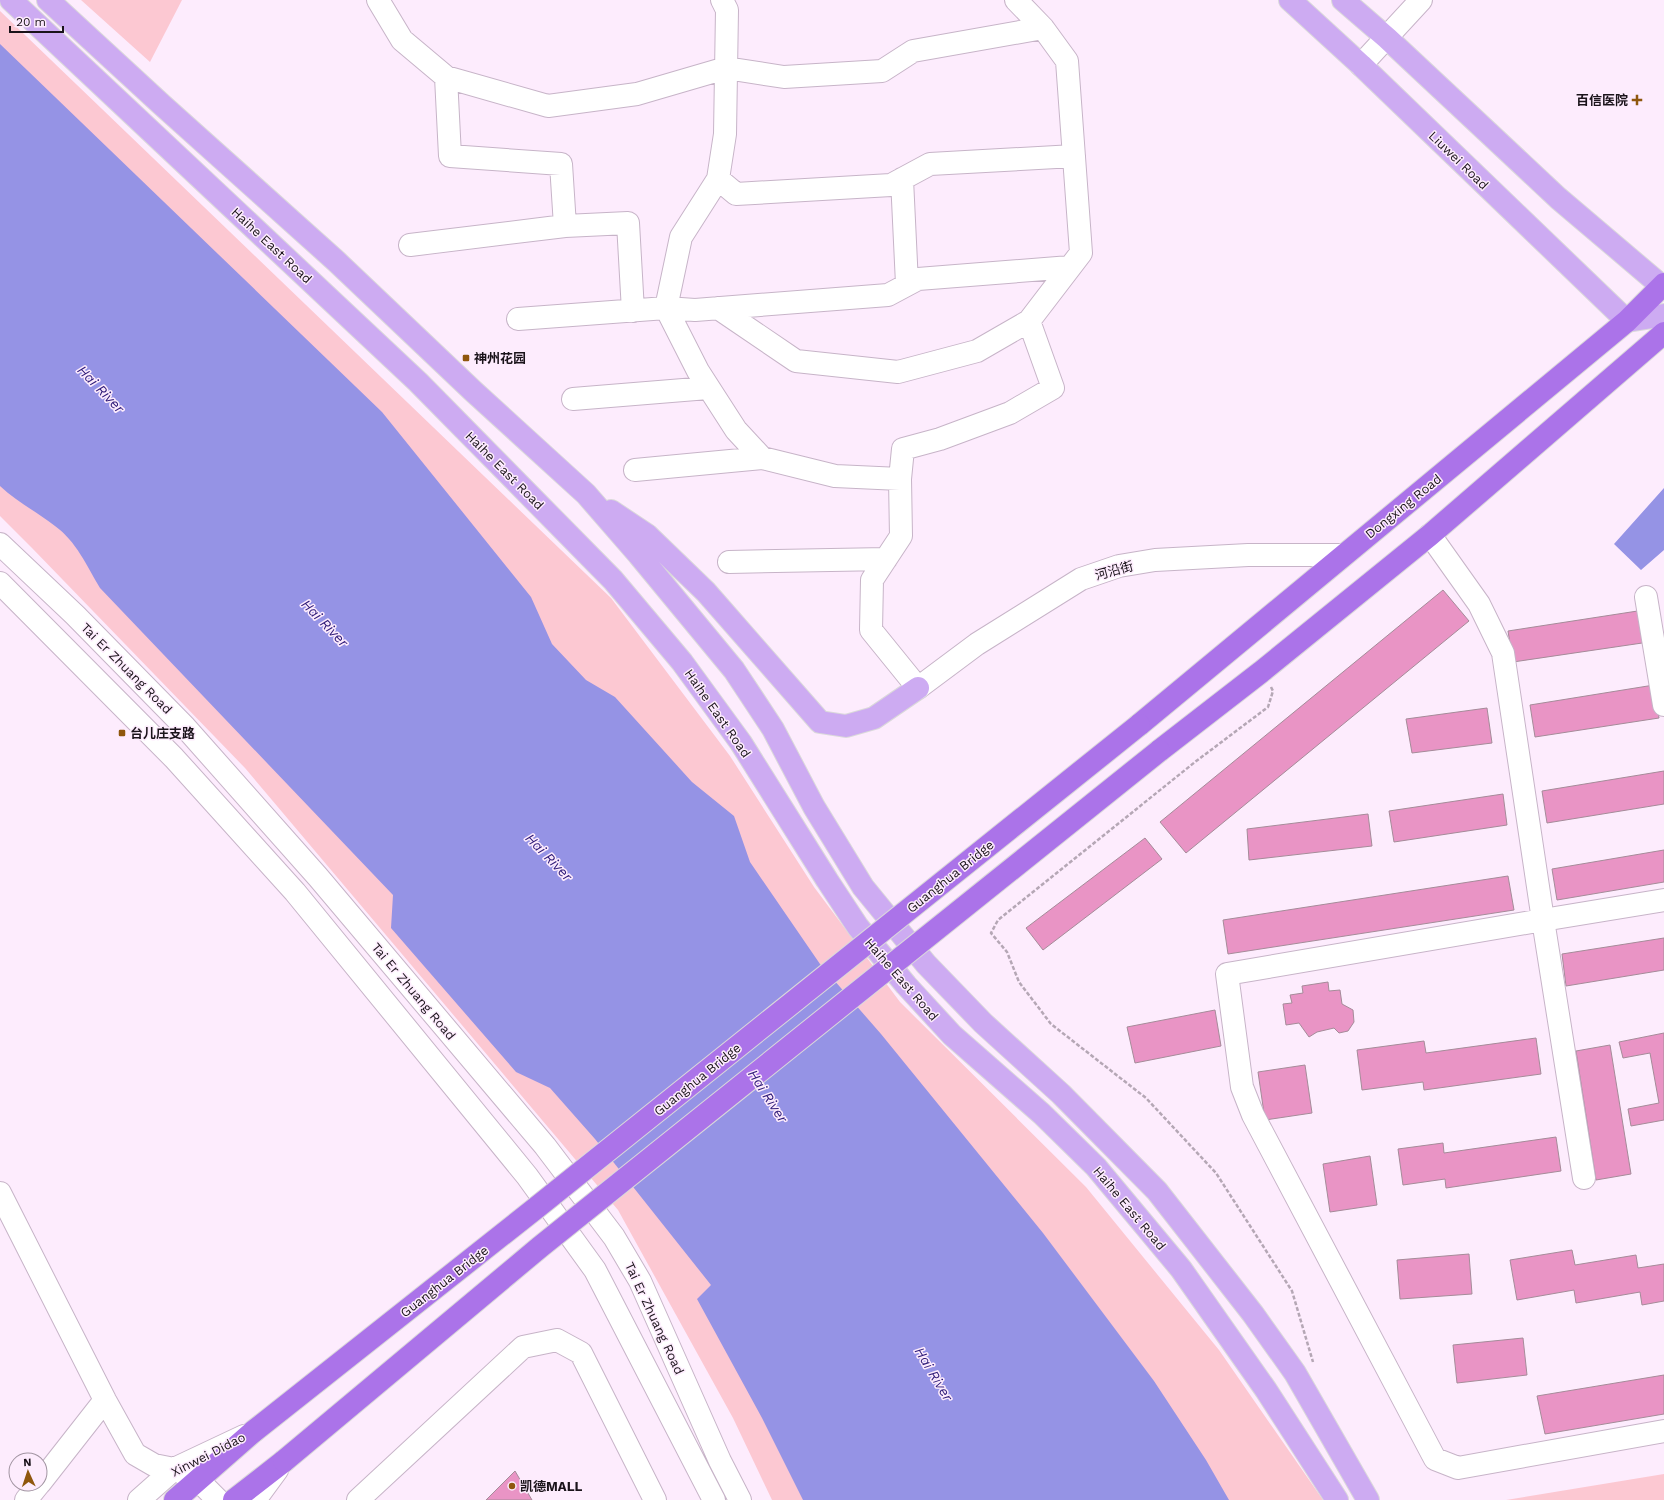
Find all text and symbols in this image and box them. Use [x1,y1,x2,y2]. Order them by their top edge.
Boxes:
scale bar [10,8,63,34]
text: 20 m [16,15,46,29]
place label: 百信医院 [1576,93,1628,108]
marker: 百信医院 [1631,94,1643,106]
street label: Liuwei Road [1426,128,1492,193]
street label: Haihe East Road [228,204,315,286]
place label: 神州花园 [474,351,526,366]
marker: 神州花园 [461,353,471,363]
water label: Hai River [74,362,128,417]
street label: Haihe East Road [462,428,547,513]
street label: Dongxing Road [1362,471,1444,542]
street label: 河沿街 [1093,558,1135,583]
water label: Hai River [298,596,352,651]
street label: Tai Er Zhuang Road [78,620,175,717]
street label: Haihe East Road [682,666,754,760]
place label: 台儿庄支路 [130,726,195,741]
marker: 台儿庄支路 [117,728,127,738]
water label: Hai River [522,830,576,885]
street label: Guanghua Bridge [904,837,997,916]
street label: Haihe East Road [862,935,942,1024]
street label: Tai Er Zhuang Road [369,940,459,1043]
street label: Guanghua Bridge [651,1040,744,1119]
water label: Hai River [745,1066,791,1126]
street label: Haihe East Road [1090,1164,1169,1253]
street label: Guanghua Bridge [397,1243,491,1320]
street label: Tai Er Zhuang Road [622,1260,687,1377]
water label: Hai River [912,1344,957,1404]
street label: Xinwei Didao [169,1429,248,1480]
north arrow [8,1452,48,1492]
text: N [23,1456,32,1469]
place label: 凯德MALL [520,1479,582,1494]
marker: 凯德MALL [507,1481,517,1491]

